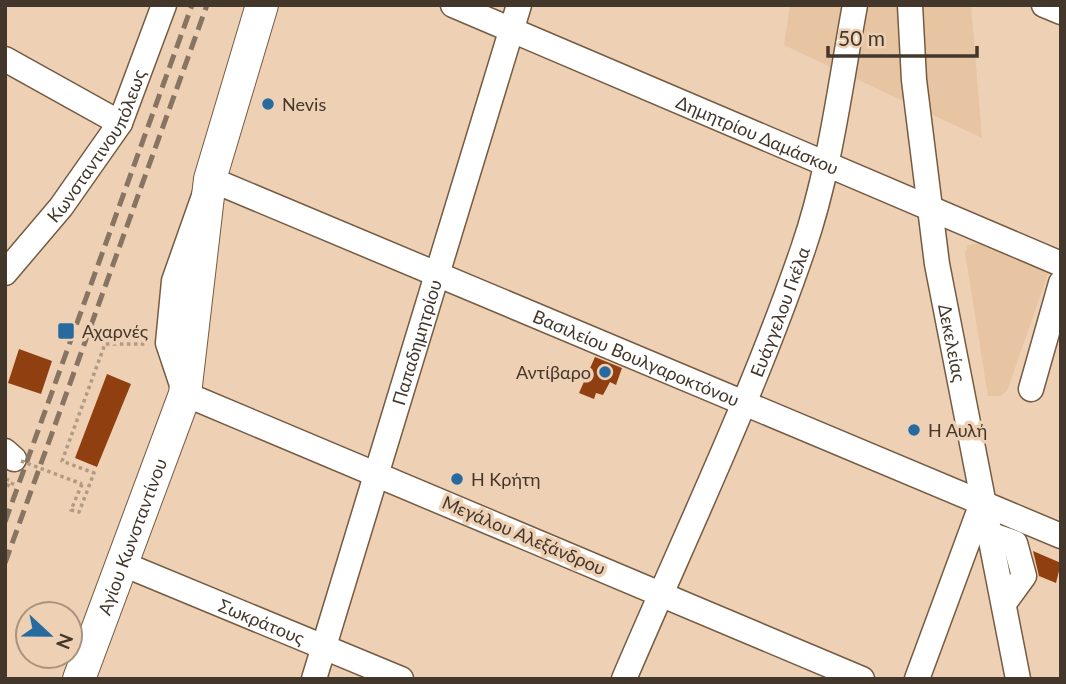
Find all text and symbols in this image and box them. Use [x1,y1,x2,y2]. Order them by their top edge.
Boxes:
scale bar [828,14,977,58]
text: 50 m [838,25,885,50]
street label: Κωνσταντινουπόλεως [42,66,150,227]
street label: Δημητρίου Δαμάσκου [673,90,842,179]
place label: Nevis [282,93,326,115]
marker: Nevis [260,96,276,112]
street label: Ευάγγελου Γκέλα [745,243,814,380]
street label: Παπαδημητρίου [387,277,446,408]
street label: Δεκελείας [934,302,971,384]
street label: Βασιλείου Βουλγαροκτόνου [530,305,743,411]
place label: Αχαρνές [82,320,149,342]
marker: Αχαρνές [56,321,76,341]
place label: Αντίβαρο [516,361,591,383]
marker: Αντίβαρο [597,364,613,380]
place label: Η Αυλή [928,419,987,441]
marker: Η Αυλή [906,422,922,438]
street label: Αγίου Κωνσταντίνου [93,455,171,618]
place label: Η Κρήτη [471,468,541,490]
marker: Η Κρήτη [449,471,465,487]
street label: Μεγάλου Αλεξάνδρου [439,491,609,579]
street label: Σωκράτους [215,594,308,649]
north arrow [14,600,84,670]
text: N [52,630,79,653]

